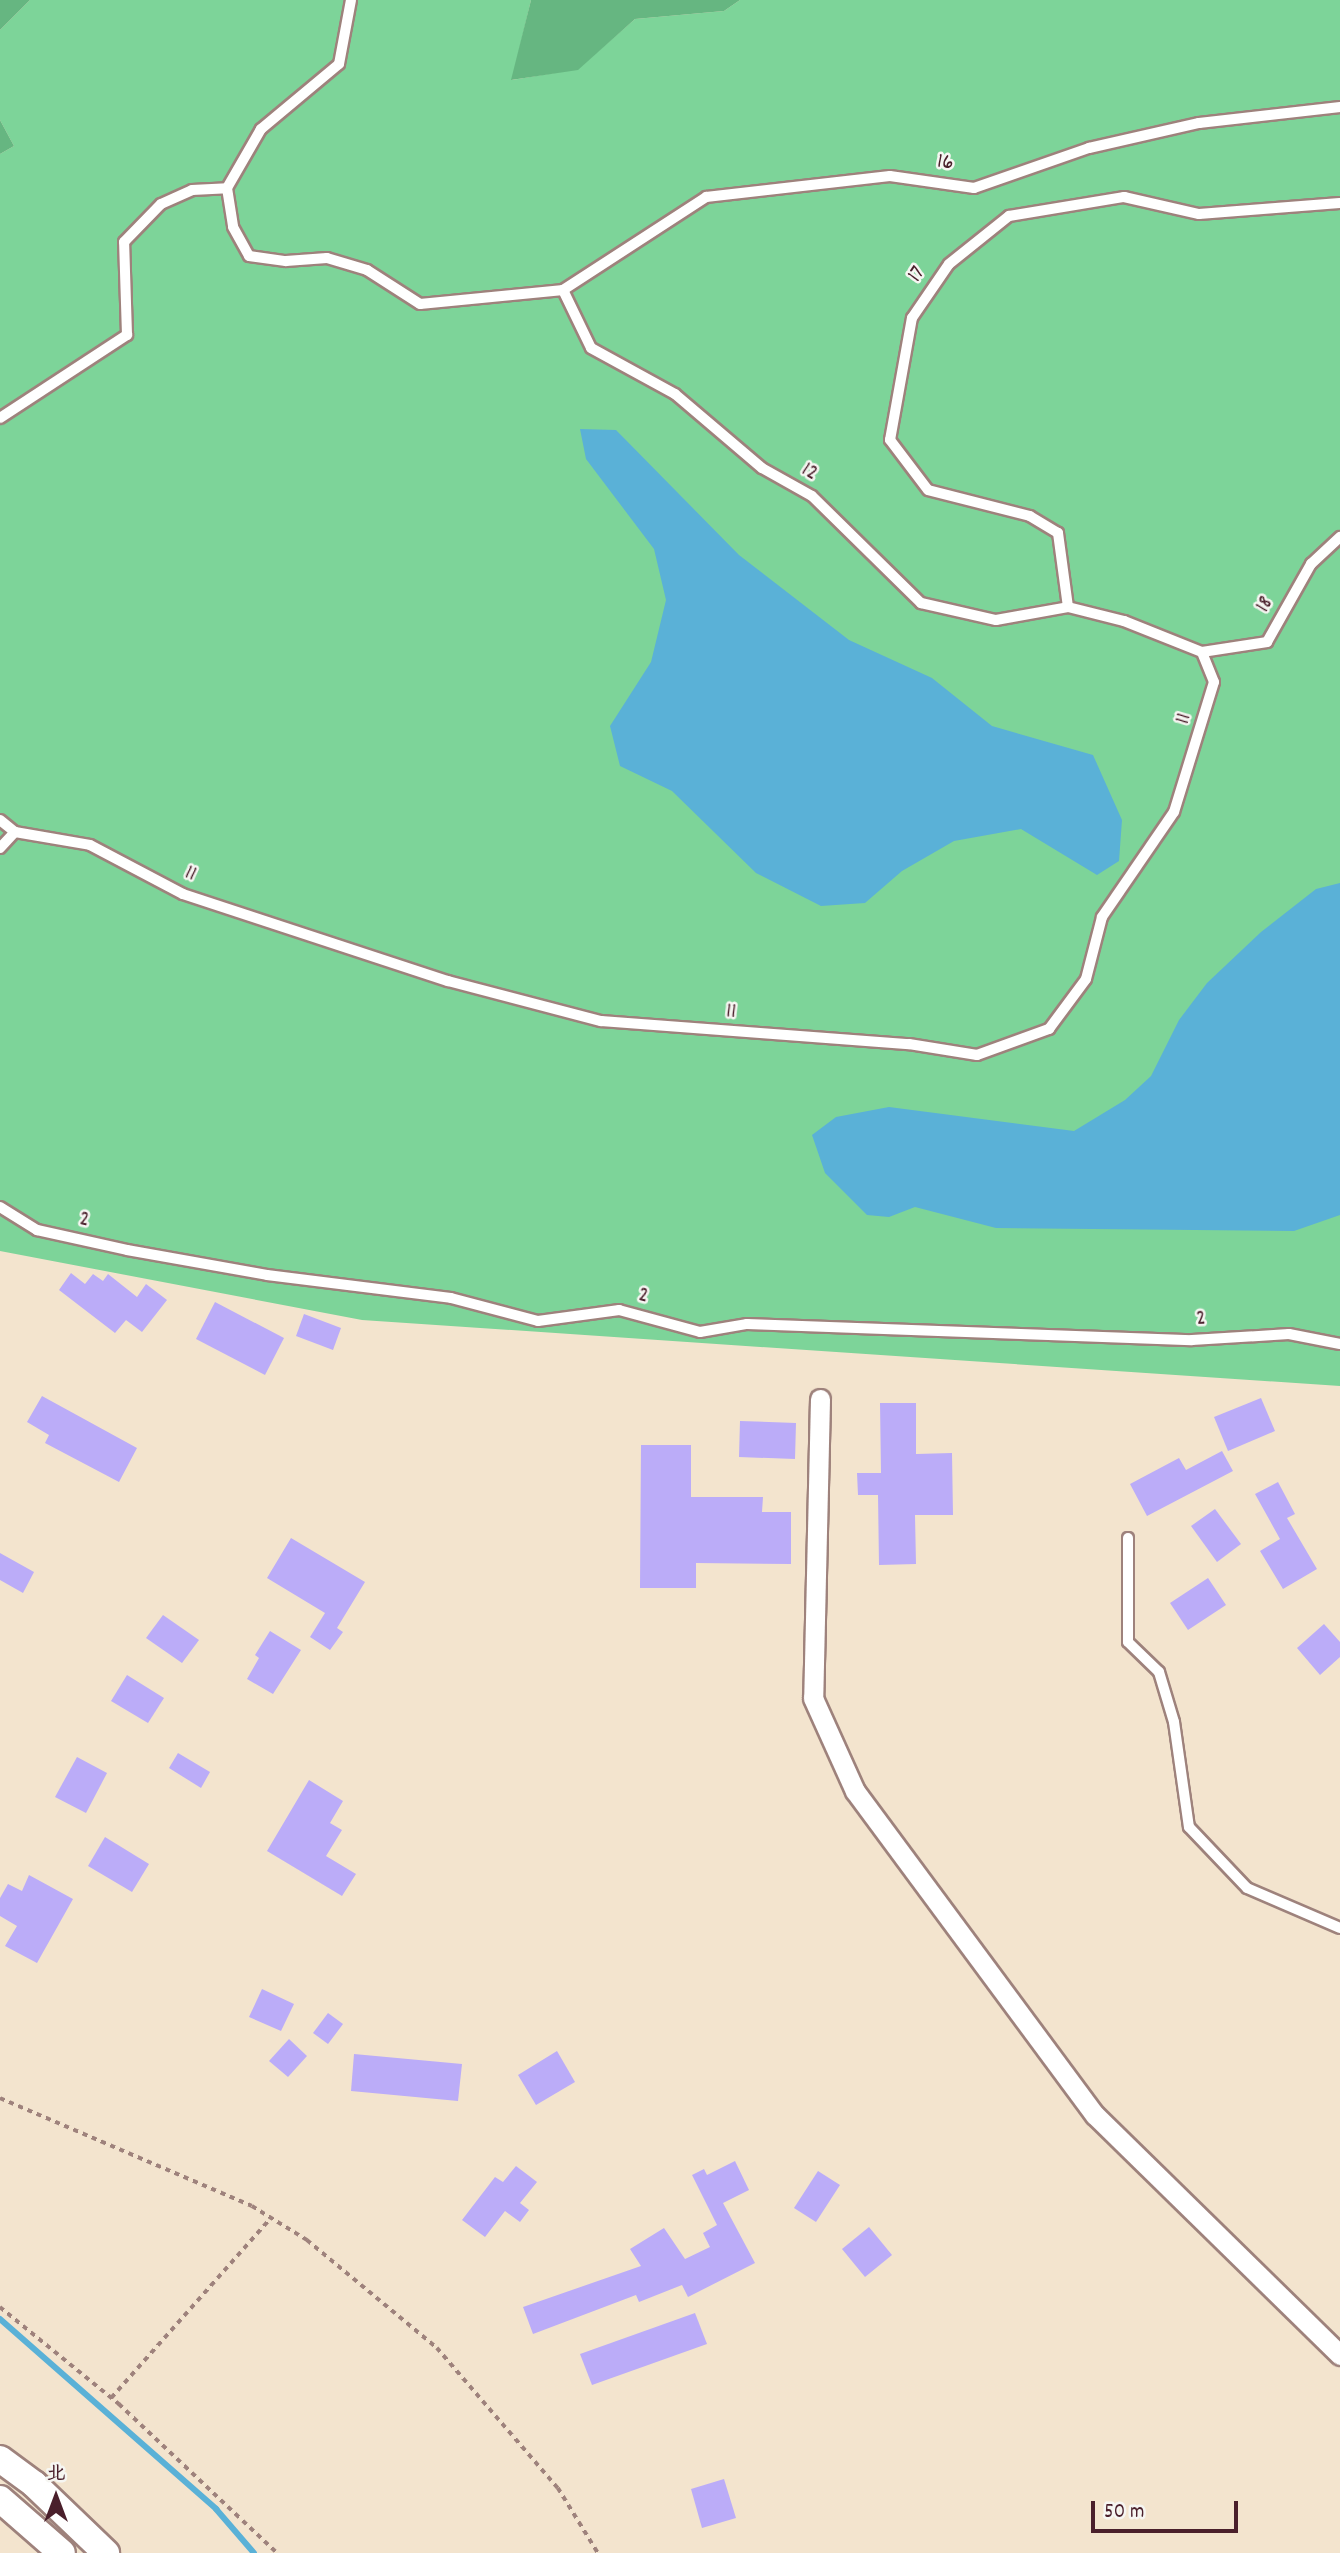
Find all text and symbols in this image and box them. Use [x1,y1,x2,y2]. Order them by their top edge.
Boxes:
street label: 16 [935,149,955,179]
street label: 17 [903,262,933,288]
street label: 12 [795,457,823,489]
street label: 18 [1250,592,1282,618]
street label: 11 [1170,711,1200,727]
street label: 11 [180,860,200,890]
street label: 11 [725,999,737,1027]
street label: 2 [76,1206,92,1236]
street label: 2 [635,1282,651,1312]
street label: 2 [1195,1306,1207,1334]
north arrow [21,2462,91,2532]
text: 北 [46,2462,66,2489]
scale bar [1095,2486,1242,2530]
text: 50 m [1104,2498,1144,2528]

